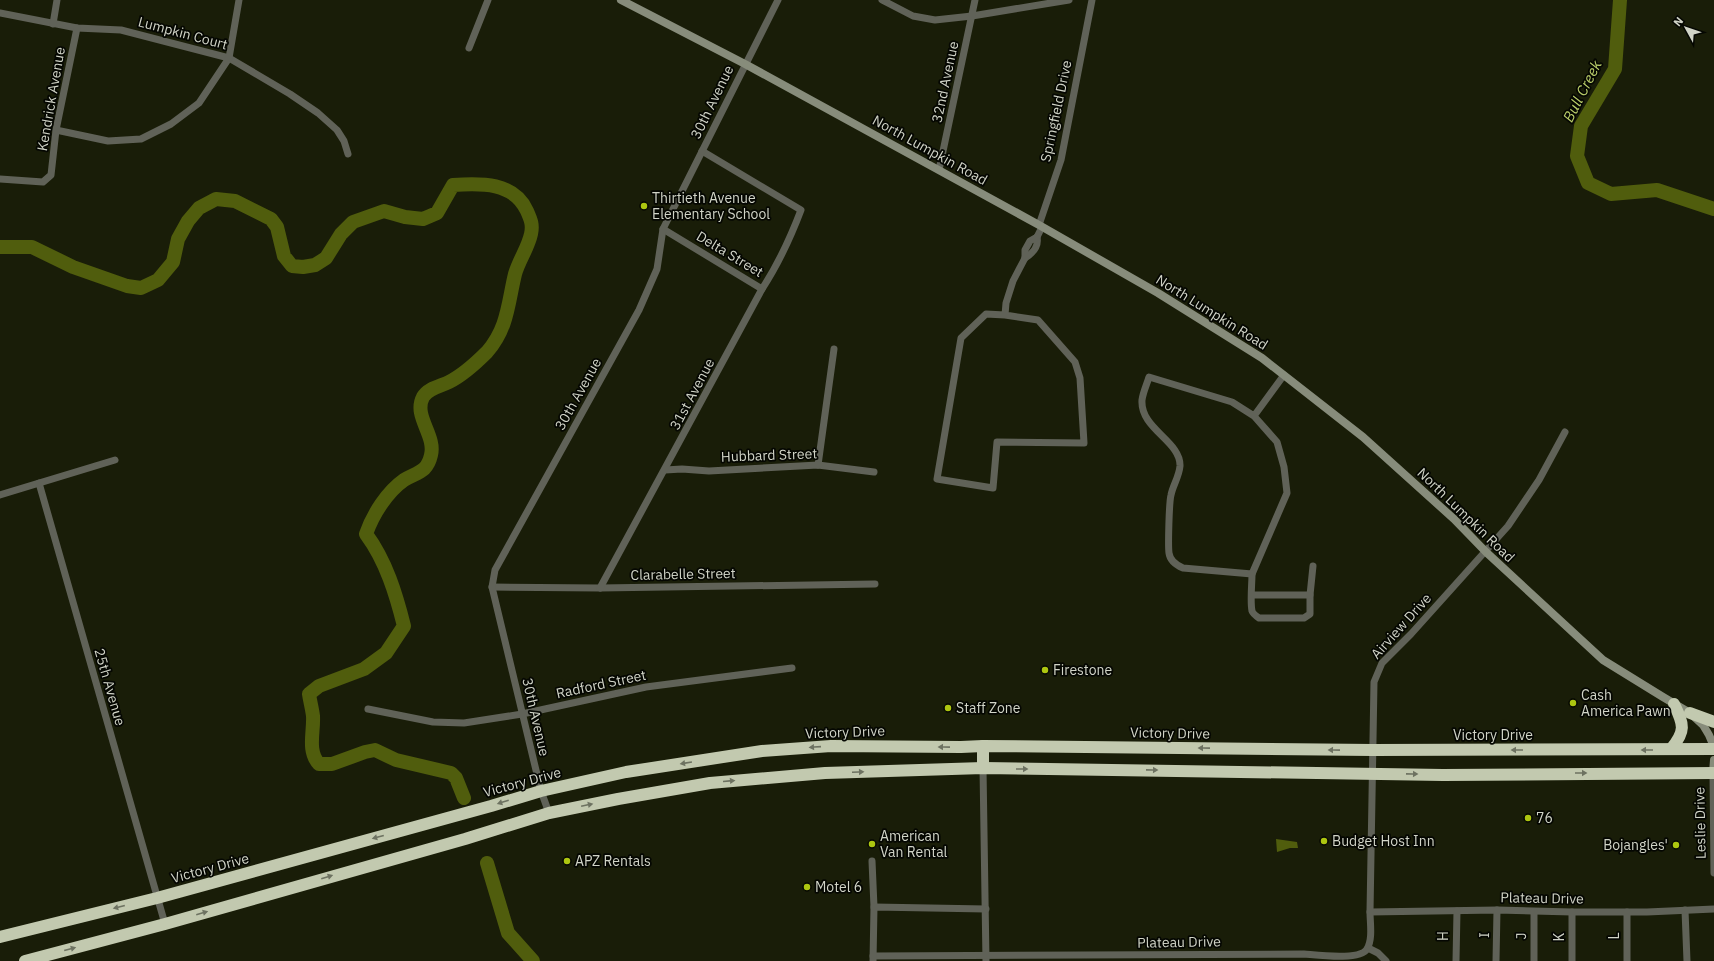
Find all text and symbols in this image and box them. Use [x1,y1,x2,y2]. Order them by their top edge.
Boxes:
north arrow [1666,8,1706,48]
street label: Lumpkin Court [136,12,230,54]
text: N [1670,14,1686,29]
street label: 32nd Avenue [928,39,962,124]
street label: Kendrick Avenue [33,45,69,152]
water label: Bull Creek [1558,57,1606,125]
street label: Springfield Drive [1036,58,1076,164]
street label: 30th Avenue [686,62,738,142]
street label: North Lumpkin Road [869,111,991,189]
place label: Thirtieth Avenue Elementary School [652,189,770,223]
marker: Thirtieth Avenue Elementary School [639,201,649,211]
street label: Delta Street [693,227,767,281]
street label: North Lumpkin Road [1153,270,1271,354]
street label: 30th Avenue [551,355,605,433]
street label: 31st Avenue [666,355,719,433]
street label: Hubbard Street [720,444,818,466]
street label: North Lumpkin Road [1413,464,1519,566]
street label: Clarabelle Street [630,564,736,584]
street label: Airview Drive [1367,589,1435,663]
street label: 25th Avenue [90,646,130,728]
place label: Firestone [1053,661,1112,679]
marker: Firestone [1040,665,1050,675]
street label: Radford Street [554,666,648,702]
street label: 30th Avenue [518,676,554,758]
place label: Cash America Pawn [1581,686,1671,720]
marker: Cash America Pawn [1568,698,1578,708]
place label: Staff Zone [956,699,1021,717]
marker: Staff Zone [943,703,953,713]
street label: Victory Drive [805,722,886,742]
street label: Victory Drive [1130,723,1210,743]
street label: Victory Drive [1453,726,1533,744]
one-way arrow [808,744,821,751]
one-way arrow [937,744,950,750]
one-way arrow [1197,745,1210,751]
one-way arrow [1327,747,1340,753]
one-way arrow [1510,747,1523,753]
one-way arrow [1640,747,1653,753]
one-way arrow [679,760,692,766]
street label: Victory Drive [481,763,563,801]
one-way arrow [1016,766,1029,772]
one-way arrow [1146,767,1158,774]
one-way arrow [852,769,865,775]
one-way arrow [1575,770,1588,776]
one-way arrow [1406,771,1419,777]
one-way arrow [723,778,735,785]
street label: Leslie Drive [1690,786,1710,859]
one-way arrow [497,799,509,805]
one-way arrow [581,802,593,808]
place label: 76 [1536,809,1553,827]
marker: 76 [1523,813,1533,823]
place label: American Van Rental [880,827,948,861]
place label: Budget Host Inn [1332,832,1435,850]
one-way arrow [372,835,384,841]
marker: Budget Host Inn [1319,836,1329,846]
place label: Bojangles' [1603,836,1668,854]
marker: American Van Rental [867,839,877,849]
marker: Bojangles' [1671,840,1681,850]
street label: Victory Drive [169,849,251,887]
place label: APZ Rentals [575,852,651,870]
marker: APZ Rentals [562,856,572,866]
one-way arrow [322,874,334,880]
place label: Motel 6 [815,878,862,896]
marker: Motel 6 [802,882,812,892]
street label: Plateau Drive [1500,888,1584,908]
one-way arrow [113,905,125,911]
one-way arrow [197,910,209,916]
street label: H [1434,931,1452,941]
street label: Plateau Drive [1137,932,1221,952]
street label: I [1475,932,1493,938]
street label: J [1512,932,1530,940]
street label: K [1550,932,1568,941]
street label: L [1605,932,1623,940]
one-way arrow [64,946,76,952]

